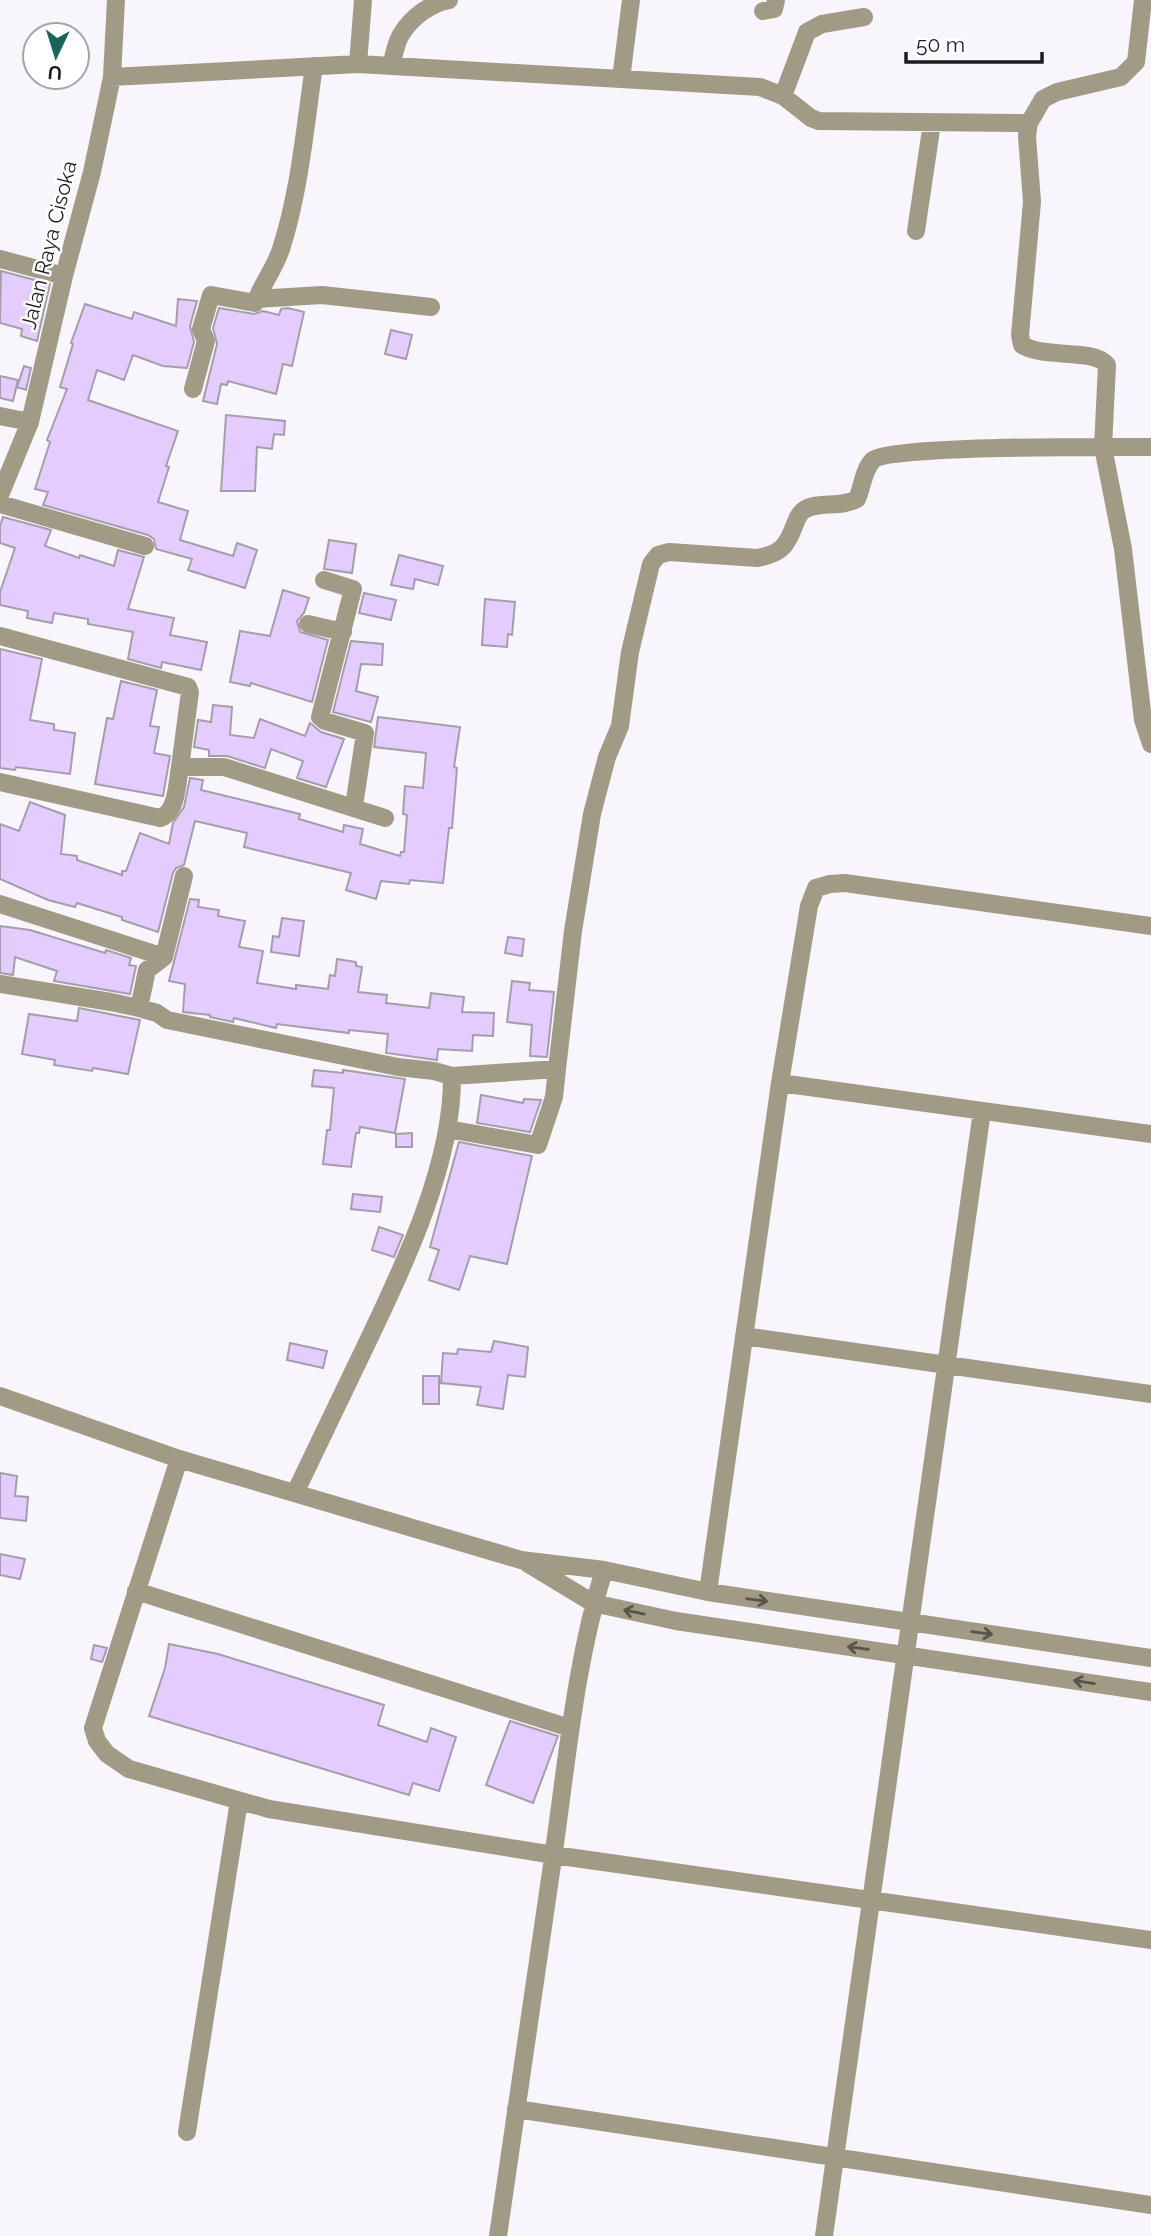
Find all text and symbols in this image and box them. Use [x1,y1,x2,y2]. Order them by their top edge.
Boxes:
north arrow [21,21,91,91]
scale bar [906,21,1042,65]
text: 50 m [916,32,965,57]
text: U [47,61,63,84]
street label: Jalan Raya Cisoka [15,158,82,332]
one-way arrow [746,1593,768,1606]
one-way arrow [623,1605,646,1619]
one-way arrow [971,1627,993,1640]
one-way arrow [848,1642,870,1655]
one-way arrow [1073,1675,1095,1688]

